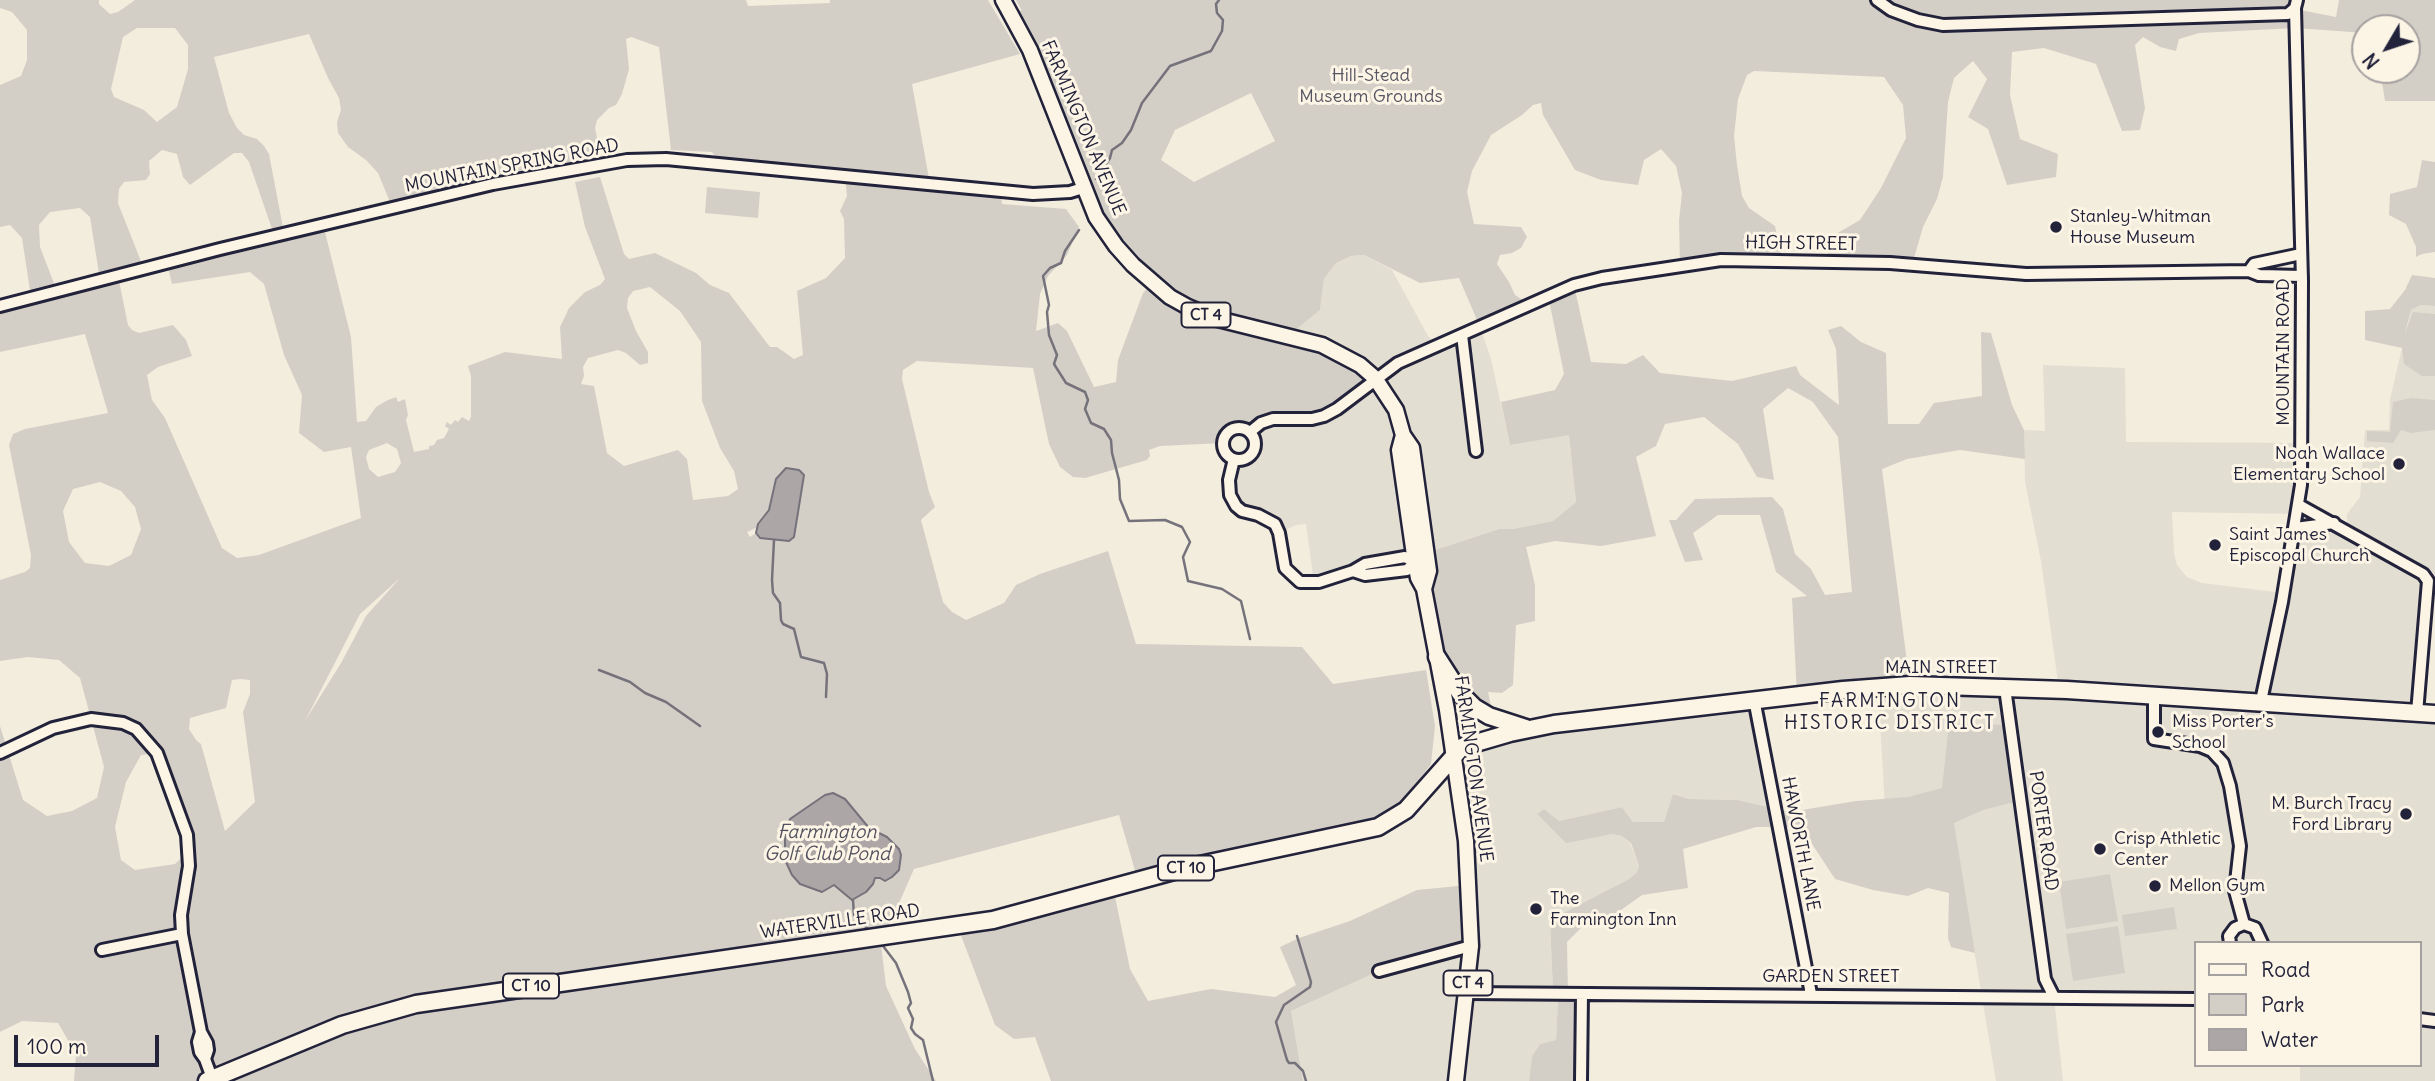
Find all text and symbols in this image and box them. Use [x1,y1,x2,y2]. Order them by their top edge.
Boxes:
north arrow [2351,14,2421,84]
street label: FARMINGTON AVENUE [1036,37,1130,219]
text: N [2358,48,2385,74]
park label: Hill-Stead Museum Grounds [1299,65,1443,108]
street label: MOUNTAIN SPRING ROAD [403,135,621,197]
place label: Stanley-Whitman House Museum [2070,206,2211,248]
marker: Stanley-Whitman House Museum [2048,219,2064,235]
street label: HIGH STREET [1745,232,1857,256]
street label: MOUNTAIN ROAD [2273,278,2295,426]
road number: CT 4 [1182,302,1230,328]
place label: Noah Wallace Elementary School [2233,443,2385,486]
marker: Noah Wallace Elementary School [2391,456,2407,472]
place label: Saint James Episcopal Church [2229,524,2369,566]
marker: Saint James Episcopal Church [2207,537,2223,553]
street label: MAIN STREET [1885,657,1997,679]
street label: FARMINGTON AVENUE [1449,674,1497,864]
district label: FARMINGTON HISTORIC DISTRICT [1786,691,1994,735]
place label: Miss Porter's School [2172,711,2274,754]
marker: Miss Porter's School [2150,724,2166,740]
street label: PORTER ROAD [2024,770,2062,892]
street label: HAWORTH LANE [1776,775,1824,913]
place label: M. Burch Tracy Ford Library [2271,793,2392,836]
marker: M. Burch Tracy Ford Library [2398,806,2414,822]
water label: Farmington Golf Club Pond [764,822,890,866]
place label: Crisp Athletic Center [2114,828,2221,870]
marker: Crisp Athletic Center [2092,841,2108,857]
road number: CT 10 [1158,856,1214,880]
place label: Mellon Gym [2169,875,2265,897]
marker: Mellon Gym [2147,878,2163,894]
place label: The Farmington Inn [1550,888,1677,930]
street label: WATERVILLE ROAD [759,900,921,944]
marker: The Farmington Inn [1528,901,1544,917]
legend [2194,941,2421,1067]
text: Road [2261,956,2310,983]
street label: GARDEN STREET [1762,966,1900,988]
road number: CT 4 [1444,970,1492,995]
road number: CT 10 [503,974,559,998]
text: Park [2261,991,2304,1018]
scale bar [18,1021,163,1066]
text: Water [2261,1026,2318,1053]
text: 100 m [27,1033,86,1060]

